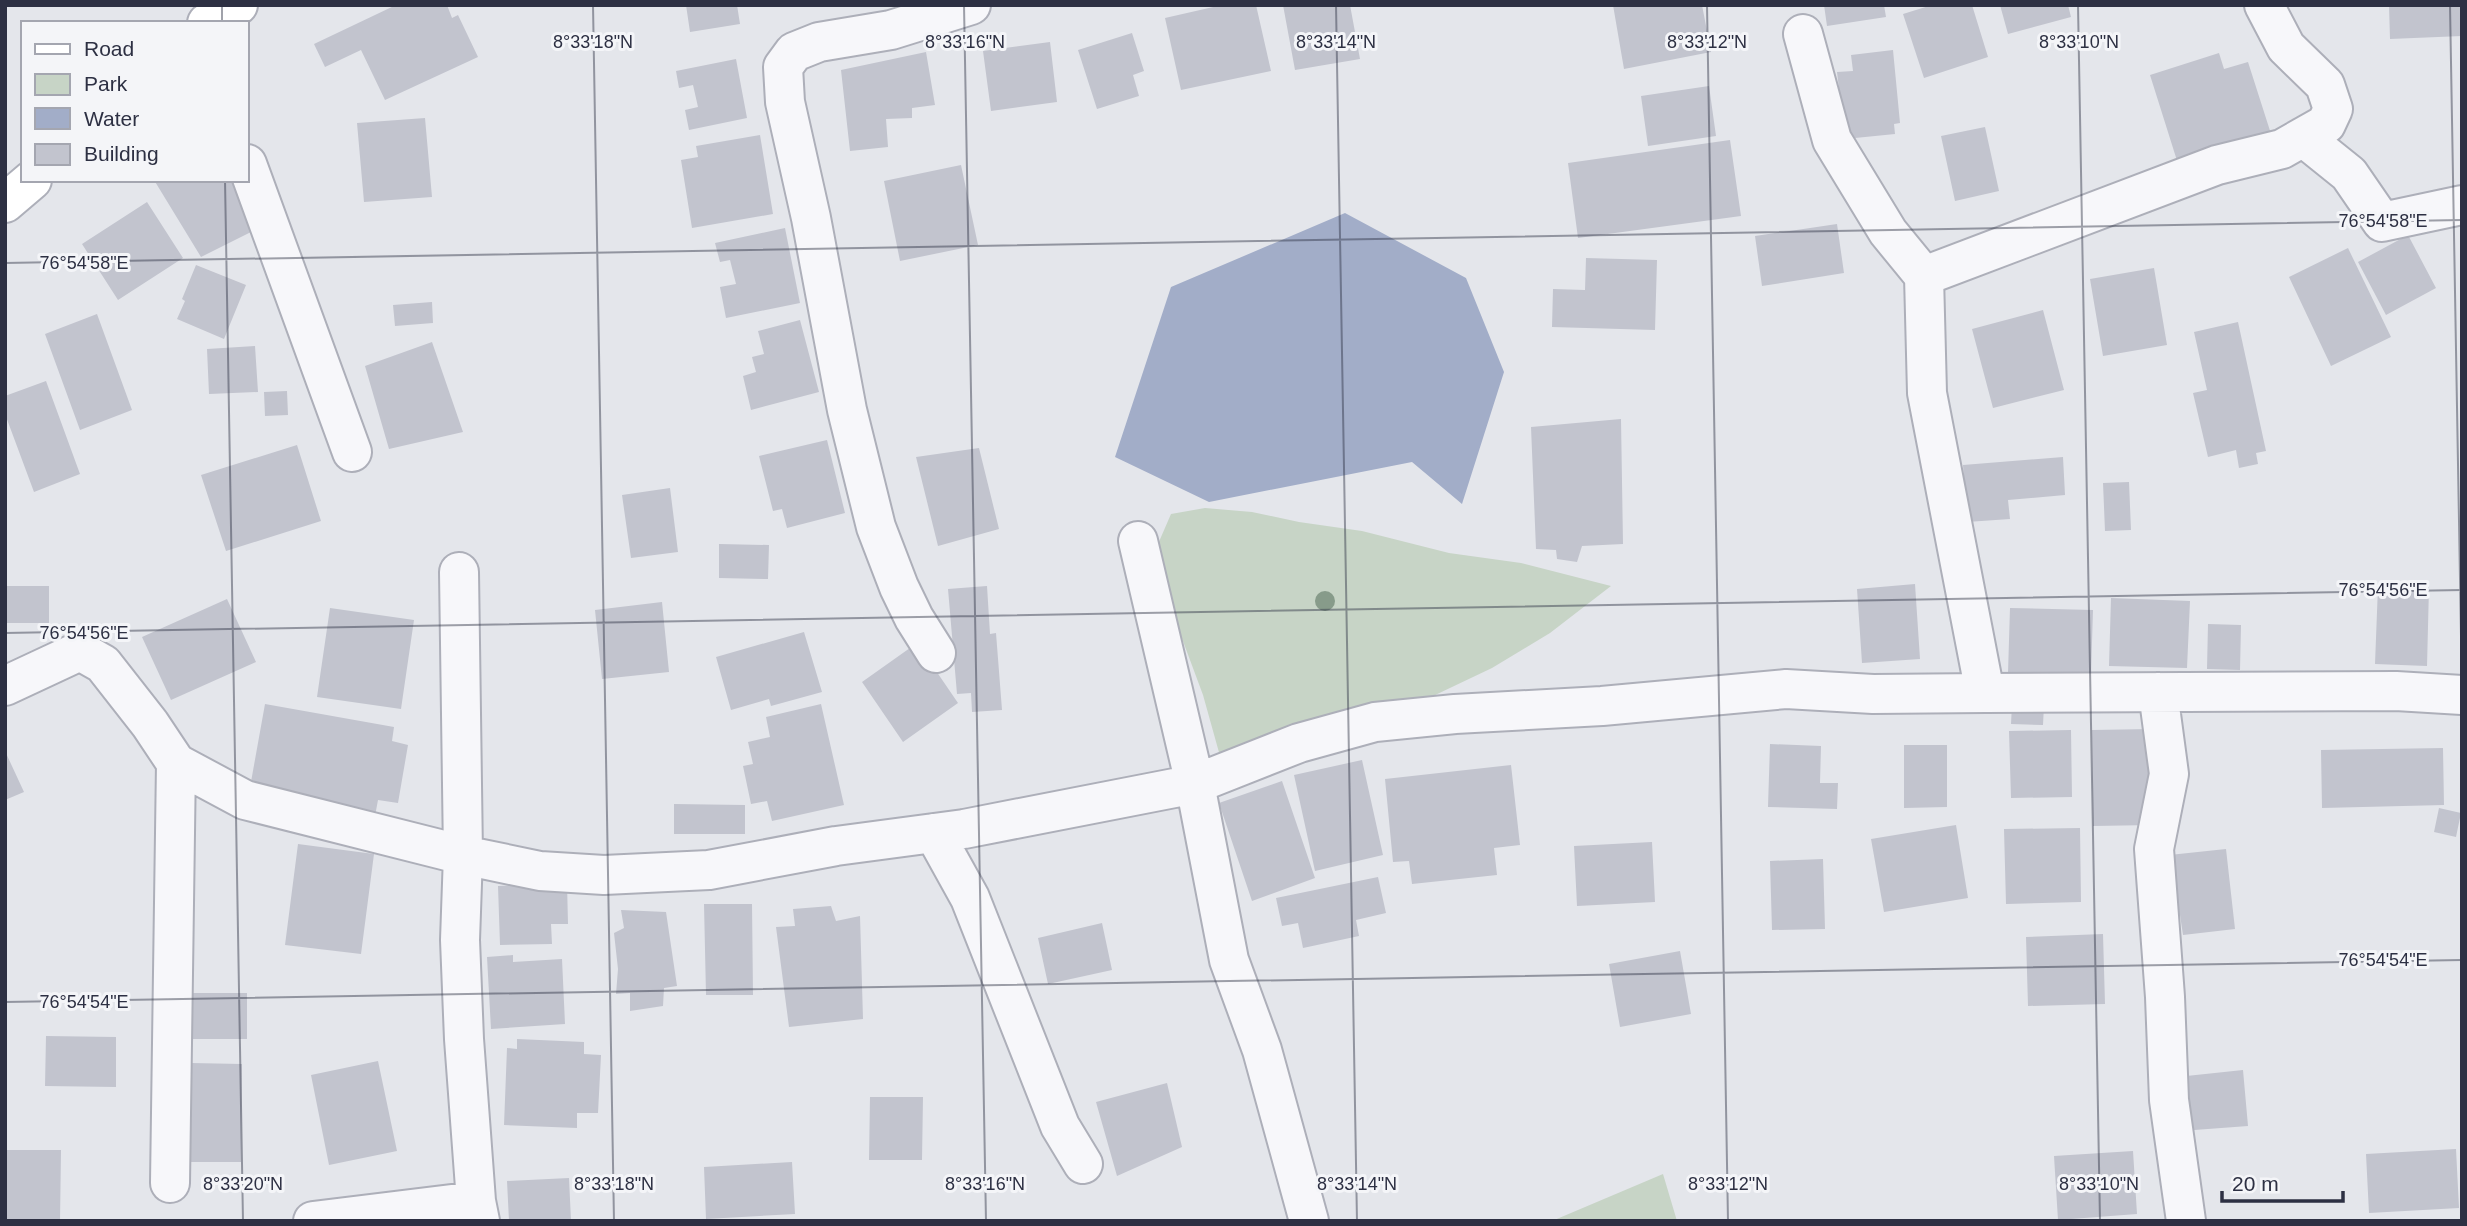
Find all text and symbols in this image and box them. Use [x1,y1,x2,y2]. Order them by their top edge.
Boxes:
legend [21,21,248,182]
text: 8°33'18"N [553,32,633,52]
text: 8°33'16"N [925,32,1005,52]
text: 8°33'14"N [1296,32,1376,52]
text: 8°33'12"N [1667,32,1747,52]
text: 8°33'10"N [2039,32,2119,52]
text: Road [84,37,134,60]
text: Park [84,72,128,95]
text: Water [84,107,139,130]
text: Building [84,142,159,165]
text: 76°54'58"E [2338,211,2428,231]
text: 76°54'58"E [39,253,129,273]
text: 76°54'56"E [2338,580,2428,600]
text: 76°54'56"E [39,623,129,643]
text: 76°54'54"E [2338,950,2428,970]
text: 76°54'54"E [39,992,129,1012]
scale bar [2222,1160,2343,1204]
text: 20 m [2232,1172,2279,1195]
text: 8°33'20"N [203,1174,283,1194]
text: 8°33'18"N [574,1174,654,1194]
text: 8°33'16"N [945,1174,1025,1194]
text: 8°33'14"N [1317,1174,1397,1194]
text: 8°33'12"N [1688,1174,1768,1194]
text: 8°33'10"N [2059,1174,2139,1194]

